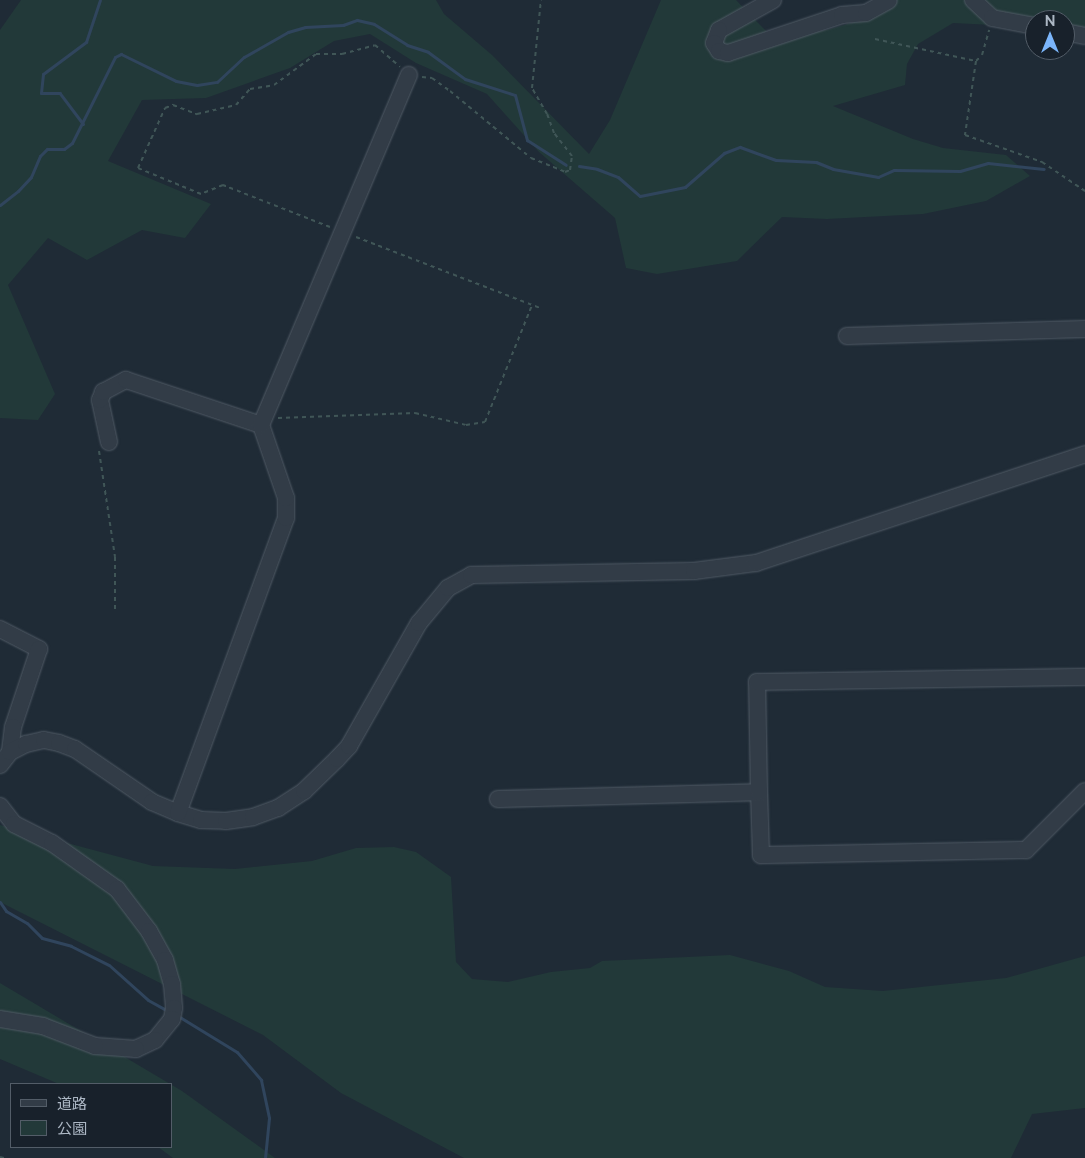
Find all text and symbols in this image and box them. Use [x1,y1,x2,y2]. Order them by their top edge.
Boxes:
north arrow [1025,10,1075,60]
text: N [1045,13,1055,29]
legend [10,1083,172,1148]
text: 道路 [57,1095,87,1113]
text: 公園 [57,1120,87,1138]

